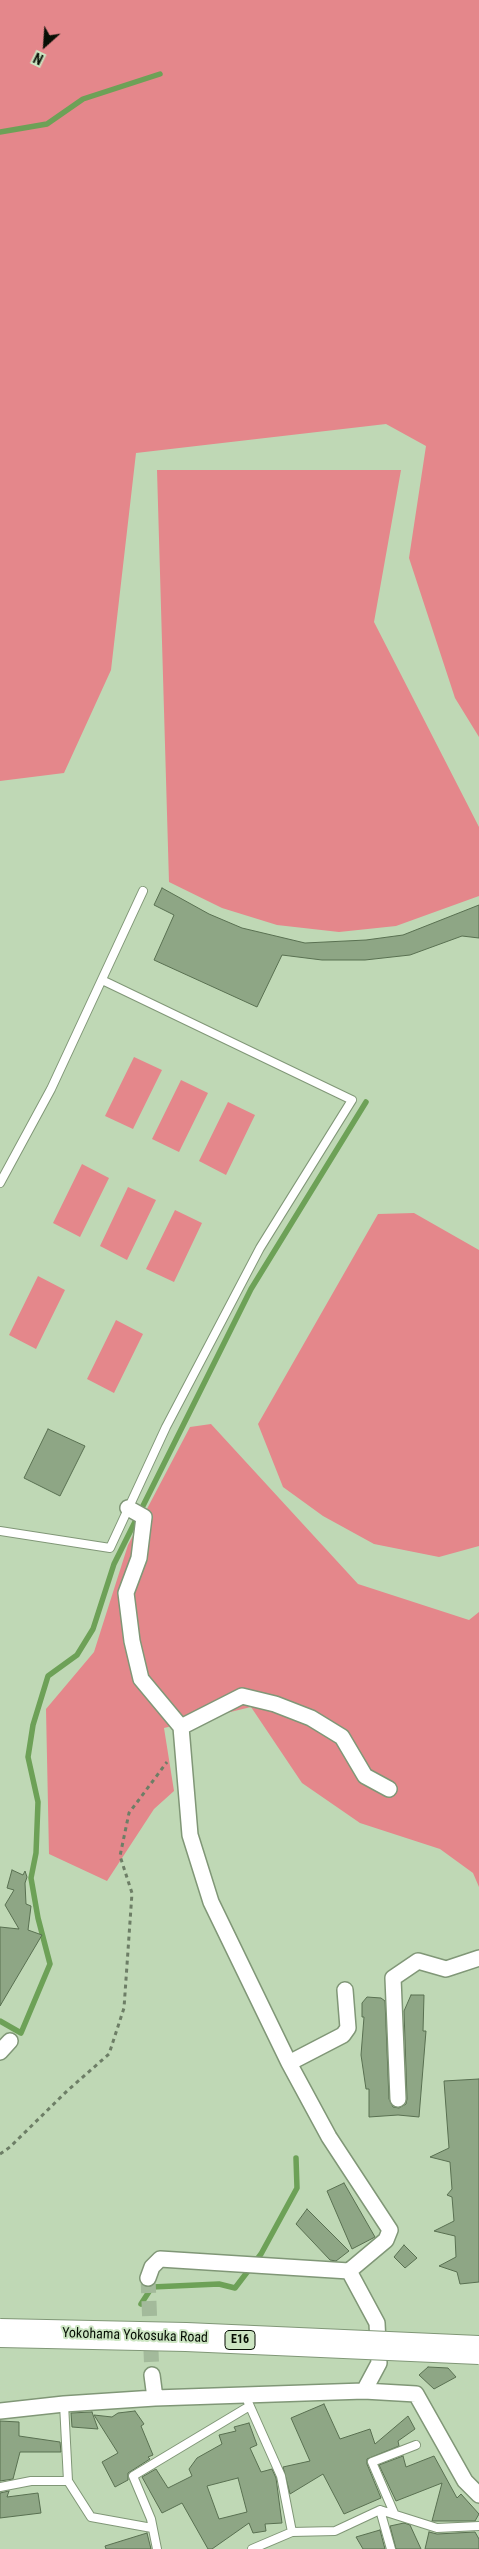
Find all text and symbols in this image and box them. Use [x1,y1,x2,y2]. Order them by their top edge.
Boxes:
north arrow [20,20,70,70]
text: N [31,49,46,68]
street label: Yokohama Yokosuka Road [62,2325,208,2347]
road number: E16 [225,2330,255,2350]

